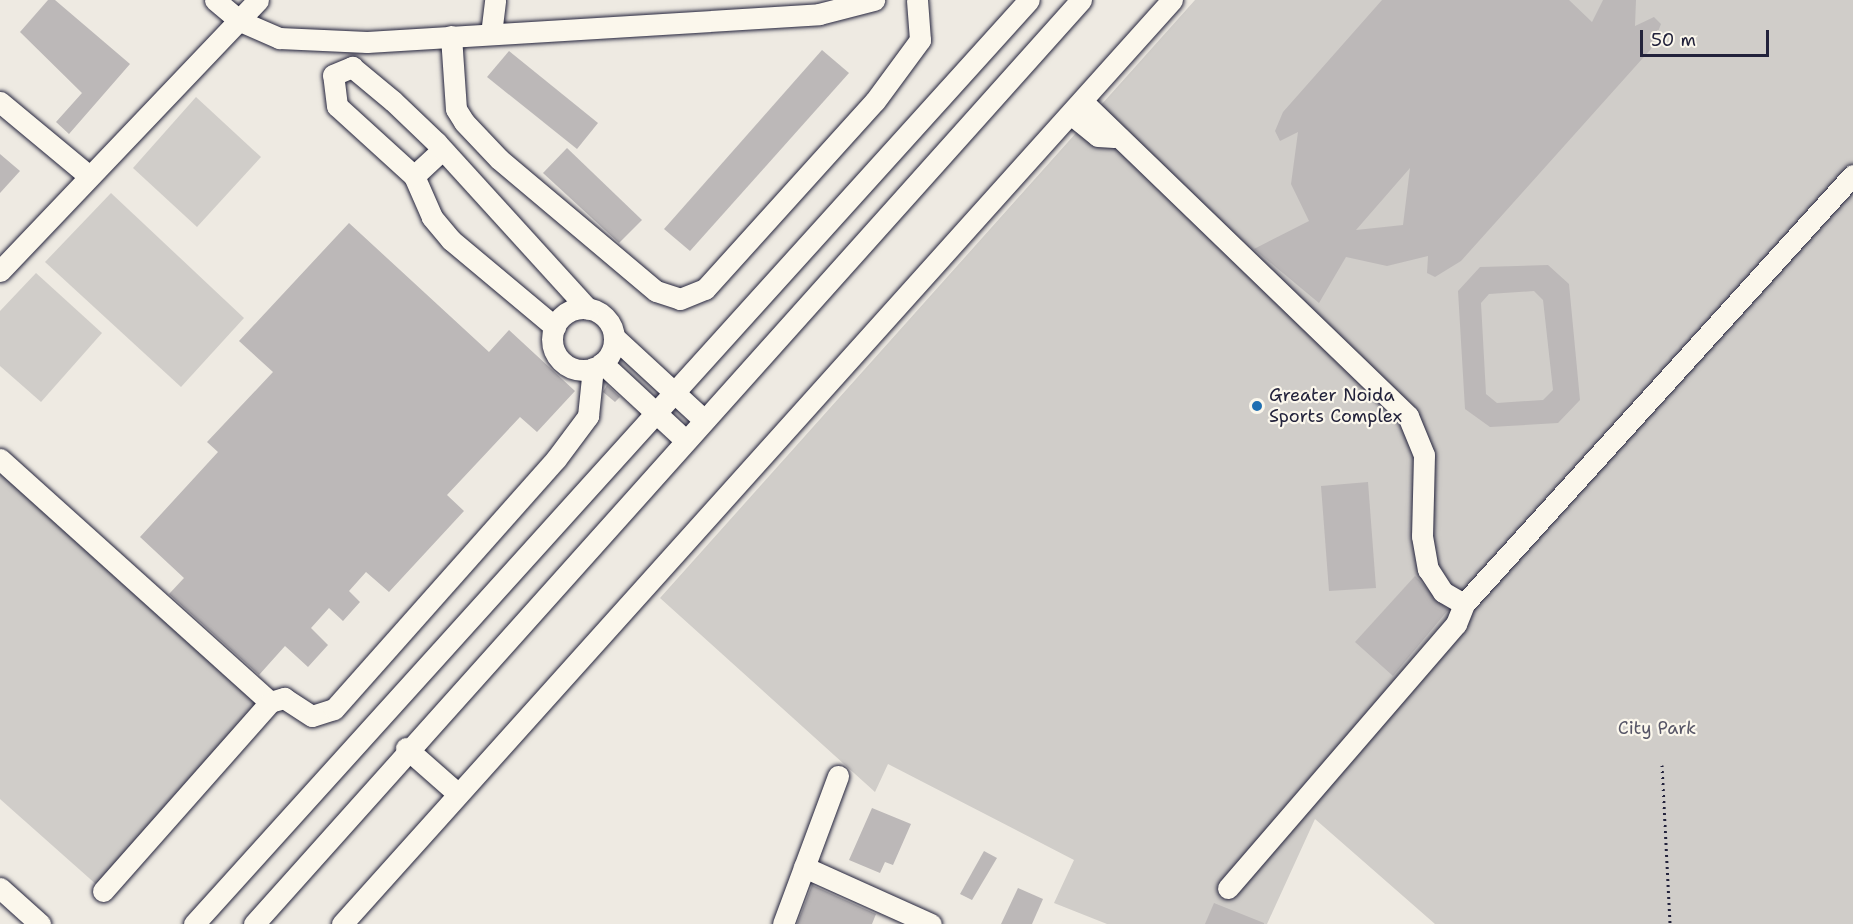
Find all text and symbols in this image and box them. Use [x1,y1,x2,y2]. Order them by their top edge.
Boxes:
scale bar [1643,18,1772,56]
text: 50 m [1651,28,1696,52]
place label: Greater Noida Sports Complex [1269,385,1402,428]
marker: Greater Noida Sports Complex [1250,399,1264,413]
park label: City Park [1618,717,1696,739]

